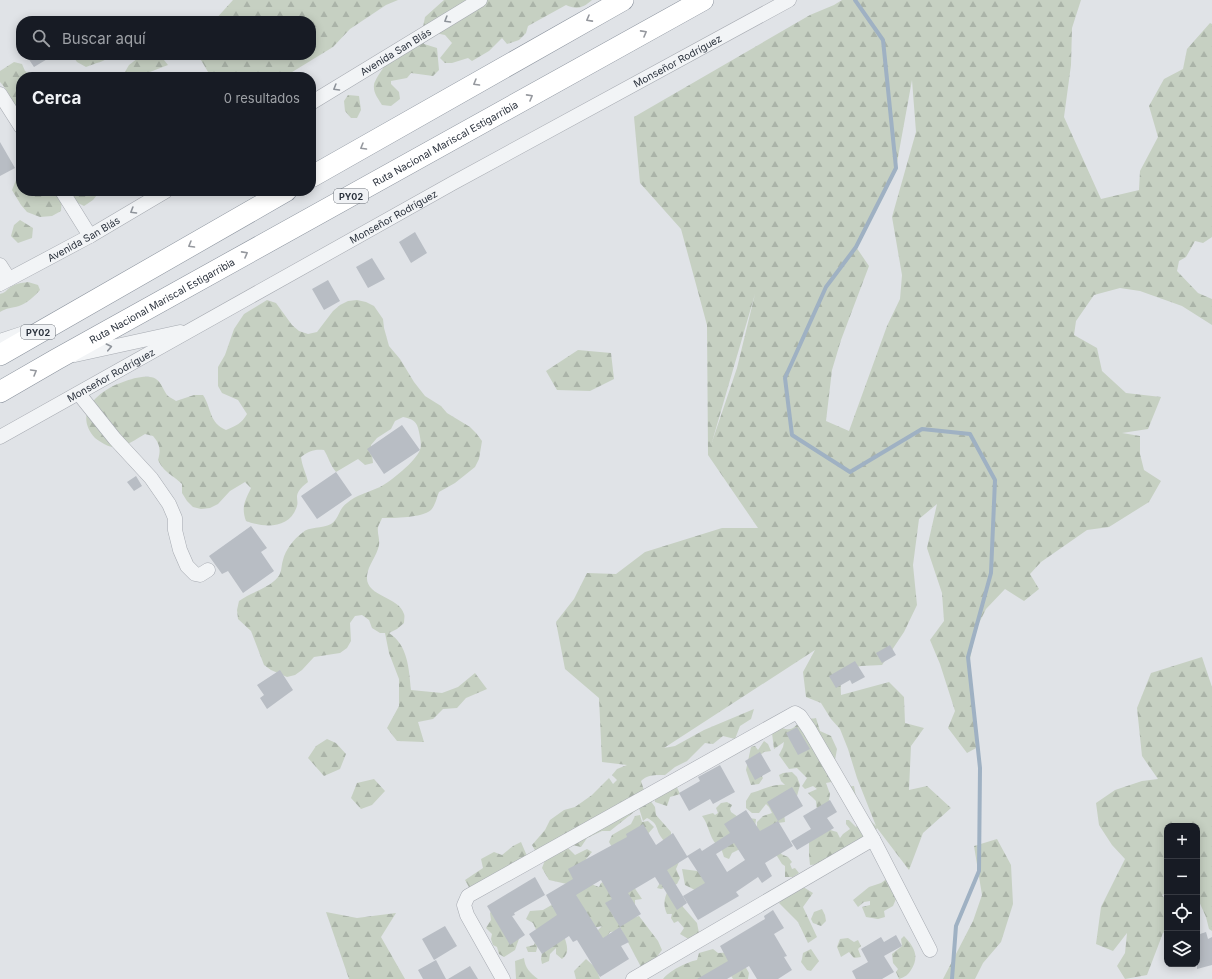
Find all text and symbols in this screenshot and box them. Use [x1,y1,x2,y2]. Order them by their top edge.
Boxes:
one-way arrow [586,14,593,21]
search box [16,16,316,60]
one-way arrow [444,16,451,23]
street label: Avenida San Blás [358,25,433,78]
icon: search [30,27,52,49]
text: Buscar aquí [62,29,146,48]
one-way arrow [640,31,647,38]
street label: Monseñor Rodríguez [631,32,724,90]
one-way arrow [473,78,480,85]
one-way arrow [333,83,340,90]
text: Cerca [32,88,81,108]
text: 0 resultados [224,90,300,106]
one-way arrow [526,94,534,101]
street label: Ruta Nacional Mariscal Estigarribia [370,98,520,188]
one-way arrow [360,143,367,150]
street label: Monseñor Rodríguez [347,187,439,246]
road number: PY02 [334,189,368,203]
one-way arrow [130,206,137,214]
street label: Avenida San Blás [45,214,122,264]
one-way arrow [188,240,195,247]
one-way arrow [241,252,248,259]
street label: Ruta Nacional Mariscal Estigarribia [87,255,237,346]
road number: PY02 [21,325,55,339]
one-way arrow [105,344,112,352]
street label: Monseñor Rodríguez [65,346,157,404]
one-way arrow [30,370,37,377]
map controls [1164,823,1200,967]
button: + [1164,823,1200,859]
button: − [1164,859,1200,895]
button: locate [1164,895,1200,931]
button: layers [1164,931,1200,967]

